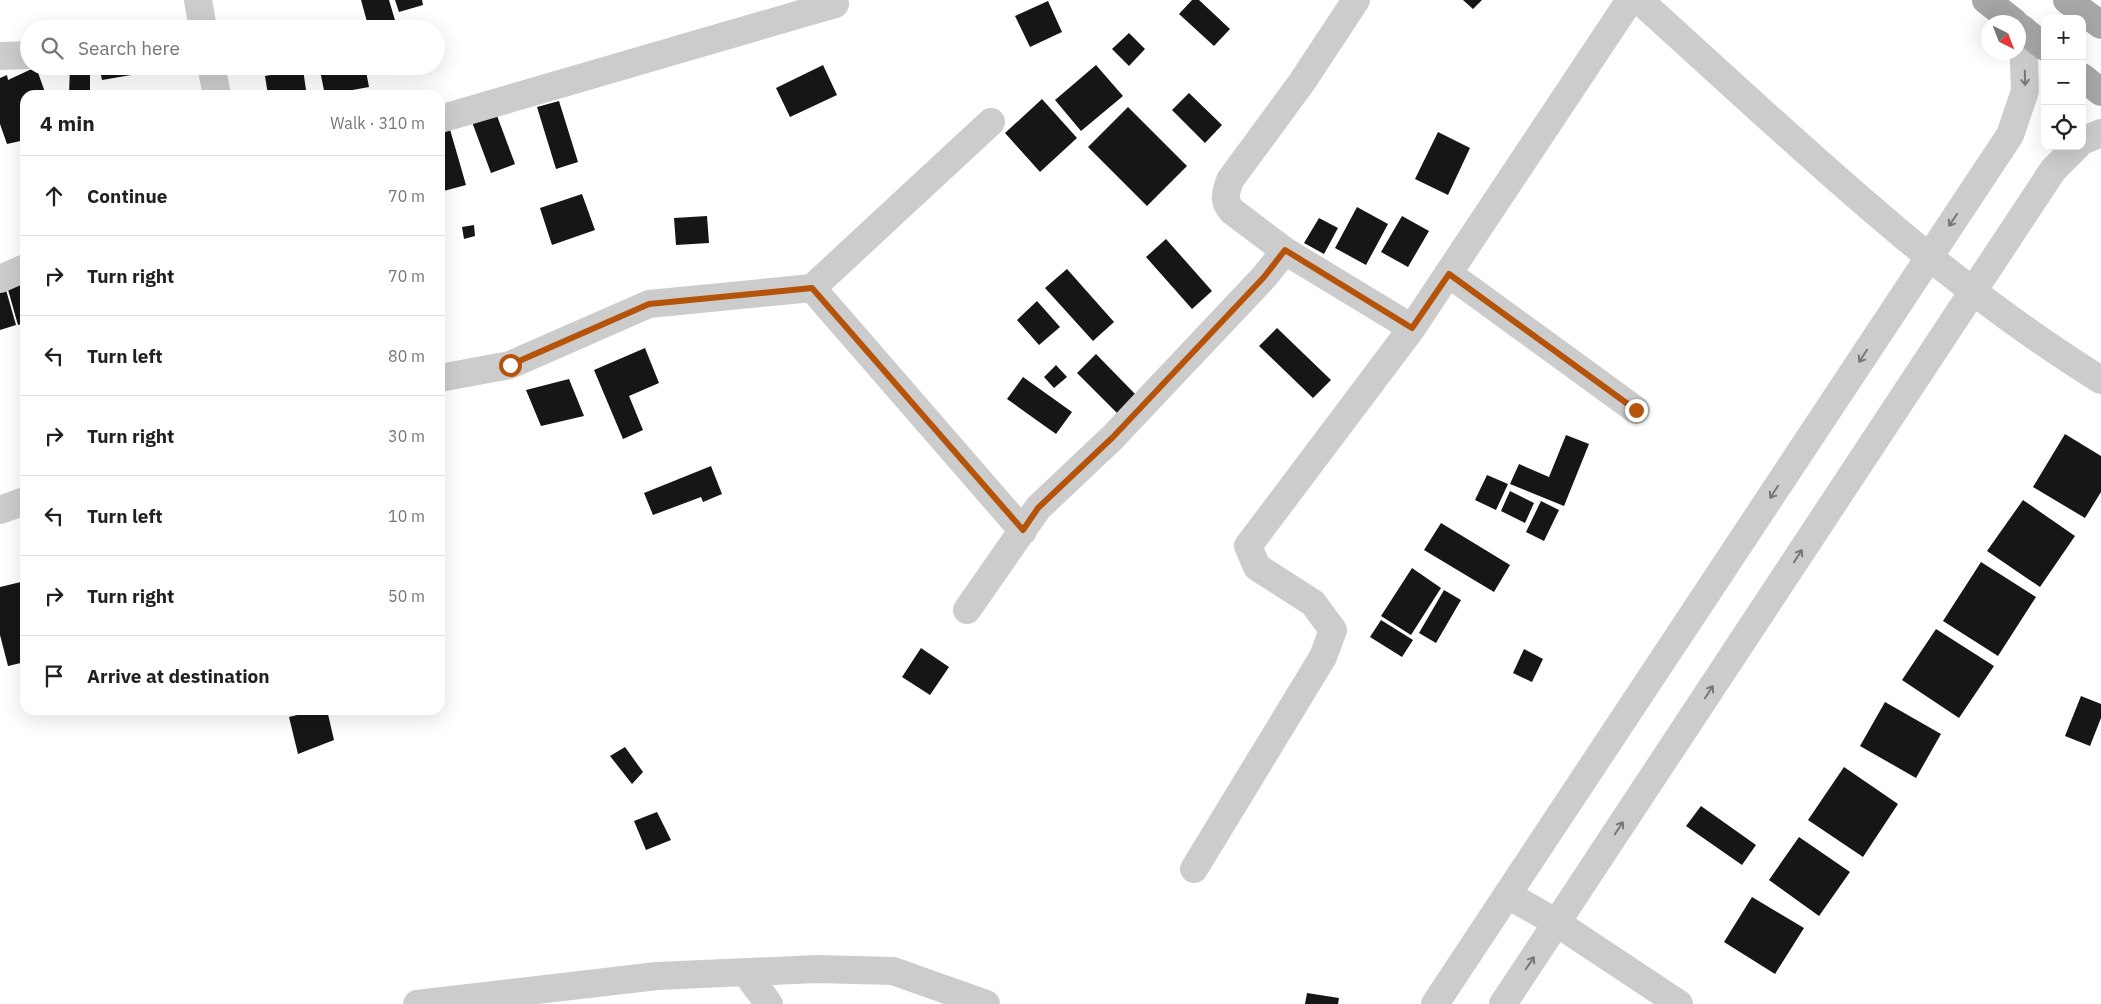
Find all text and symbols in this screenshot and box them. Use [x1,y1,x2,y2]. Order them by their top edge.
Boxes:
north arrow [1981,15,2026,60]
map controls [2041,15,2086,150]
button: + [2041,15,2086,60]
search box [20,20,445,75]
icon: search [38,34,66,62]
text: Search here [78,36,180,60]
button: − [2041,60,2086,105]
one-way arrow [2020,70,2029,86]
button: locate [2041,105,2086,150]
text: 4 min [40,109,95,137]
text: Walk · 310 m [330,113,425,133]
icon: ahead [40,182,68,210]
text: Continue [87,184,167,208]
text: 70 m [388,186,425,206]
one-way arrow [1947,213,1957,227]
icon: right [40,262,68,290]
text: Turn right [87,264,174,288]
text: 70 m [388,266,425,286]
icon: left [40,342,68,370]
text: Turn left [87,344,163,368]
text: 80 m [388,346,425,366]
one-way arrow [1858,349,1868,363]
route start [499,354,522,377]
route end [1625,399,1648,422]
icon: right [40,422,68,450]
text: Turn right [87,424,174,448]
text: 30 m [388,426,425,446]
one-way arrow [1769,484,1779,498]
icon: left [40,502,68,530]
text: Turn left [87,504,163,528]
text: 10 m [388,506,425,526]
one-way arrow [1793,550,1803,564]
icon: right [40,582,68,610]
text: Turn right [87,584,174,608]
text: 50 m [388,586,425,606]
icon: arrive [40,662,68,690]
text: Arrive at destination [87,664,270,688]
one-way arrow [1704,685,1714,699]
one-way arrow [1614,821,1625,835]
one-way arrow [1525,957,1535,971]

